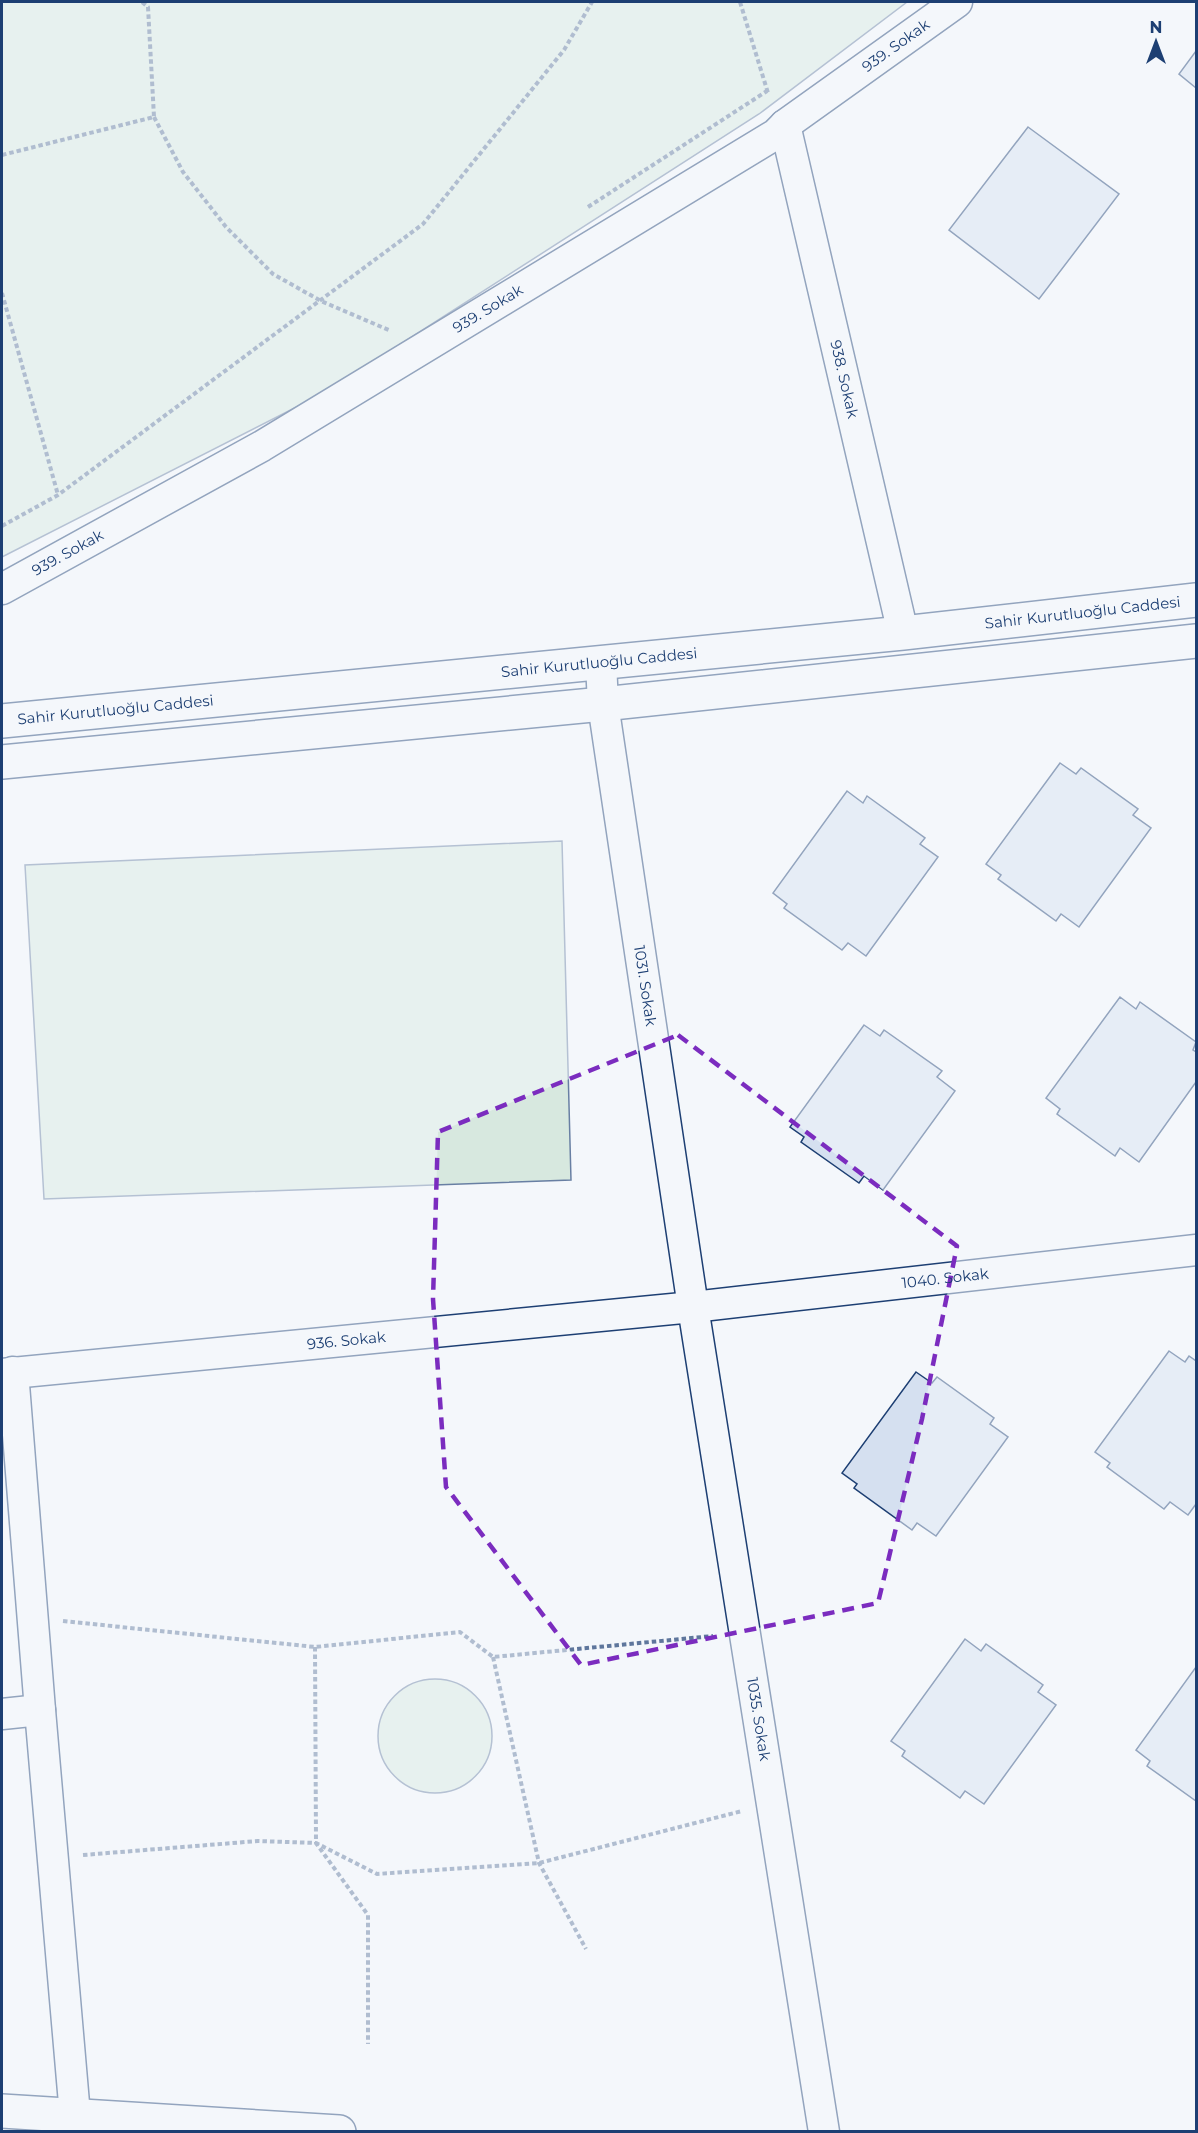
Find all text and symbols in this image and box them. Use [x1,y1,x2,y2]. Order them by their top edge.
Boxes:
north arrow [1126,12,1186,72]
street label: 939. Sokak [858,15,933,76]
text: N [1150,18,1162,37]
street label: 939. Sokak [449,280,526,337]
street label: 938. Sokak [826,338,863,420]
street label: 939. Sokak [28,525,107,580]
street label: Sahir Kurutluoğlu Caddesi [984,592,1181,633]
street label: Sahir Kurutluoğlu Caddesi [500,643,698,681]
street label: Sahir Kurutluoğlu Caddesi [16,690,214,728]
street label: 1031. Sokak [630,944,661,1027]
street label: 1040. Sokak [901,1264,990,1292]
street label: 936. Sokak [306,1327,387,1353]
street label: 1035. Sokak [743,1676,775,1762]

